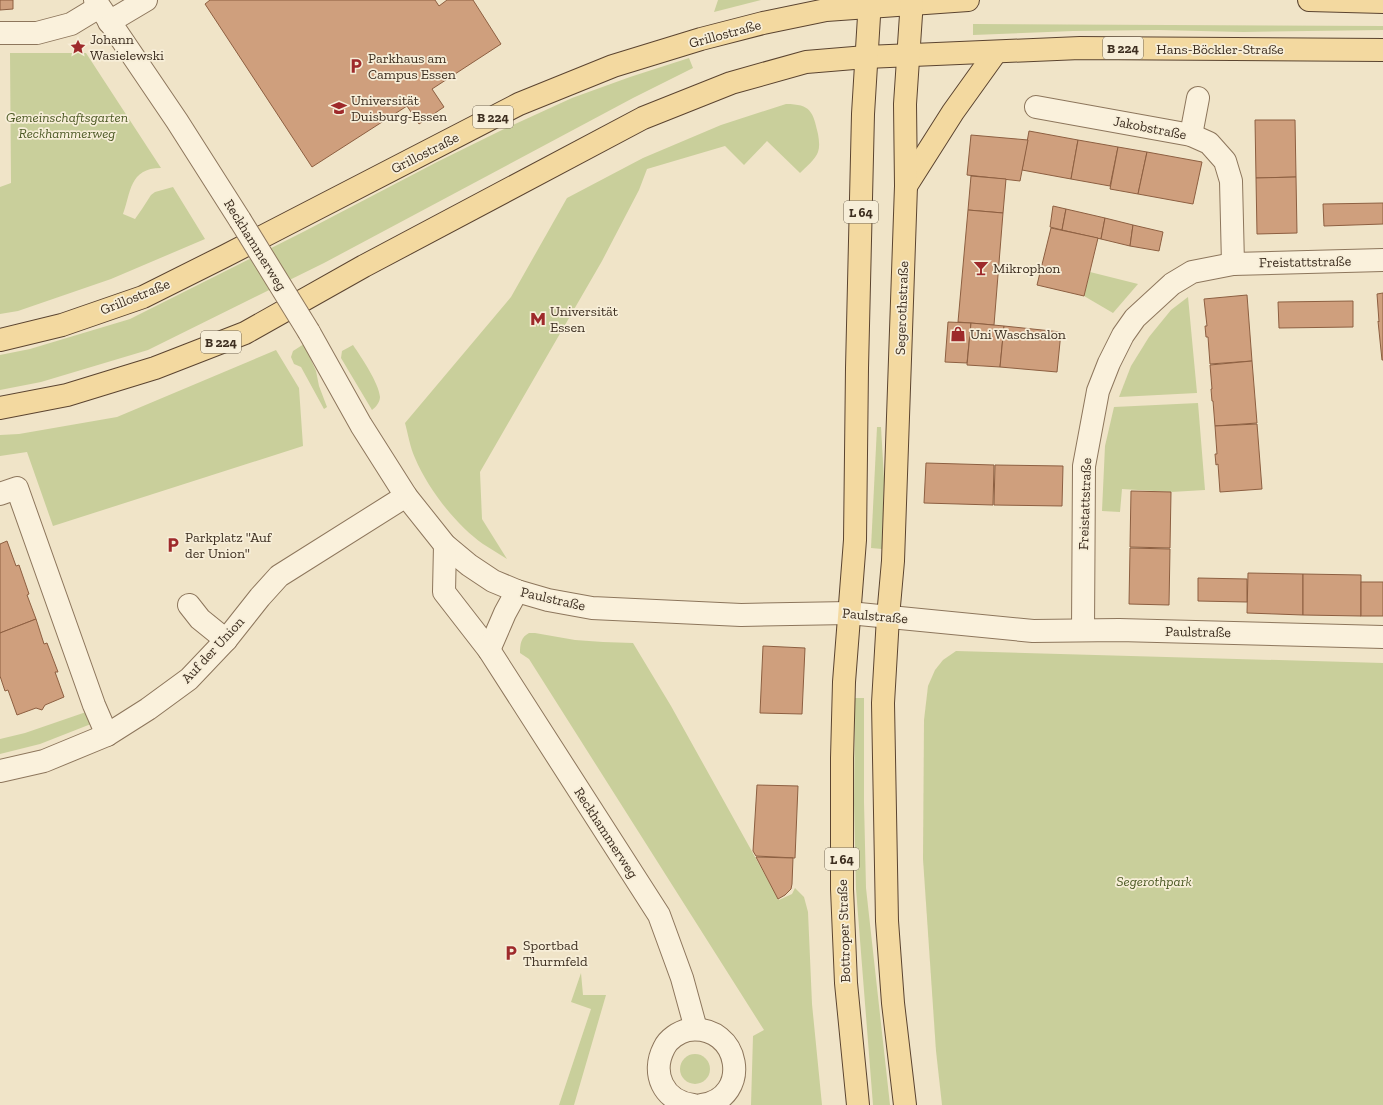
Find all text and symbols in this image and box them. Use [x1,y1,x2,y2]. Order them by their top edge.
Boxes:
street label: Grillostraße [687,16,763,52]
place label: Johann Wasielewski [90,31,164,64]
road number: B 224 [1103,37,1143,59]
place icon: Johann Wasielewski [69,38,87,56]
street label: Hans-Böckler-Straße [1156,41,1284,58]
place label: Parkhaus am Campus Essen [368,50,456,83]
parking icon: Parkhaus am Campus Essen [347,57,365,75]
place label: Universität Duisburg-Essen [351,92,447,125]
school or university icon: Universität Duisburg-Essen [330,99,348,117]
road number: B 224 [473,106,513,128]
park label: Gemeinschaftsgarten Reckhammerweg [6,109,128,142]
street label: Jakobstraße [1112,113,1188,143]
street label: Grillostraße [388,128,462,177]
street label: Reckhammerweg [220,196,290,294]
road number: L 64 [844,201,878,223]
street label: Freistattstraße [1259,253,1352,271]
bar icon: Mikrophon [972,259,990,277]
street label: Segerothstraße [892,260,912,355]
place label: Mikrophon [993,260,1060,277]
street label: Grillostraße [98,275,173,319]
place label: Universität Essen [550,303,619,336]
metro station icon: Universität Essen [529,310,547,328]
shop icon: Uni Waschsalon [949,325,967,343]
place label: Uni Waschsalon [970,326,1066,343]
road number: B 224 [201,331,241,353]
street label: Freistattstraße [1075,457,1095,550]
place label: Parkplatz "Auf der Union" [185,529,273,562]
parking icon: Parkplatz "Auf der Union" [164,536,182,554]
street label: Paulstraße [519,583,587,615]
street label: Paulstraße [841,605,909,627]
street label: Auf der Union [178,613,248,687]
street label: Paulstraße [1165,623,1232,641]
street label: Reckhammerweg [570,784,642,882]
road number: L 64 [825,848,859,870]
park label: Segerothpark [1116,873,1192,890]
street label: Bottroper Straße [834,879,854,983]
place label: Sportbad Thurmfeld [523,937,588,970]
parking icon: Sportbad Thurmfeld [502,944,520,962]

